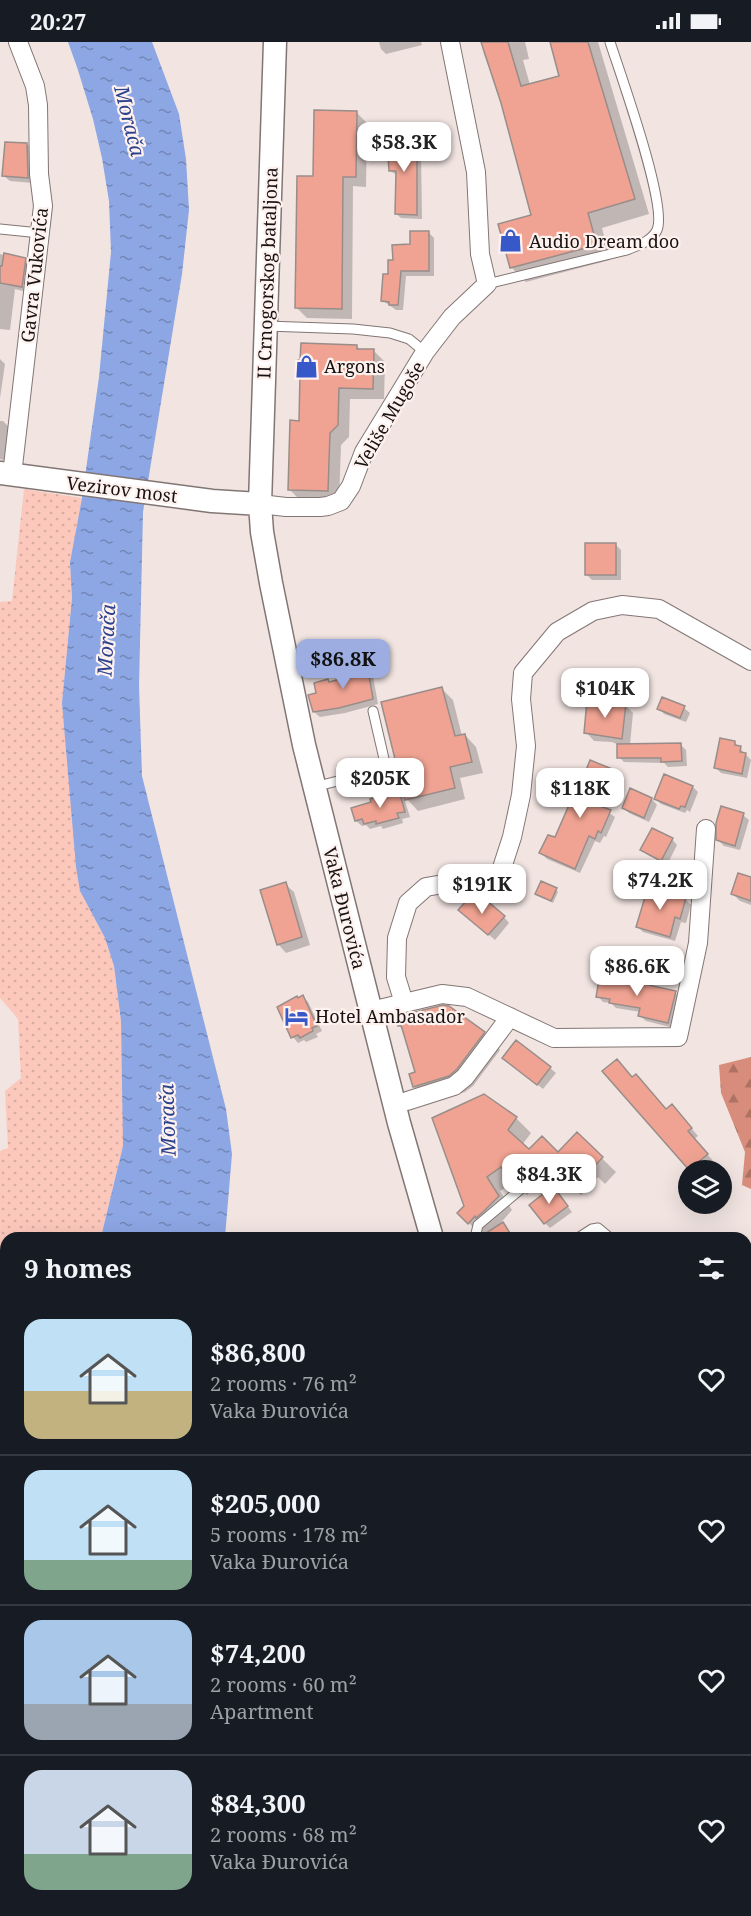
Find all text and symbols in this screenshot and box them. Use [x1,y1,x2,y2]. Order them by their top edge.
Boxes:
text: 20:27 [30,6,86,36]
water label: Morača [108,82,152,160]
pin: $58.3K [355,122,453,173]
text: $58.3K [371,128,437,155]
street label: II Crnogorskog bataljona [251,167,283,379]
street label: Gavra Vukovića [15,206,53,344]
shop icon: Audio Dream doo [498,228,524,254]
place label: Audio Dream doo [529,229,679,253]
shop icon: Argons [293,353,319,379]
place label: Argons [324,354,385,378]
street label: Veliše Mugoše [348,357,430,473]
street label: Vezirov most [65,470,179,508]
water label: Morača [91,603,121,678]
pin: $86.8K [294,639,392,690]
text: $86.8K [310,645,376,672]
pin: $104K [563,668,647,719]
text: $104K [575,674,635,701]
pin: $205K [338,758,422,809]
text: $205K [350,764,410,791]
pin: $118K [538,768,622,819]
text: $118K [550,774,610,801]
street label: Vaka Đurovića [318,844,372,972]
pin: $74.2K [611,860,709,911]
pin: $191K [440,864,524,915]
text: $74.2K [627,866,693,893]
text: $191K [452,870,512,897]
pin: $86.6K [588,946,686,997]
text: $86.6K [604,952,670,979]
hotel icon: Hotel Ambasador [284,1003,310,1029]
place label: Hotel Ambasador [315,1004,465,1028]
water label: Morača [152,1083,182,1158]
pin: $84.3K [500,1154,598,1205]
text: $84.3K [516,1160,582,1187]
map controls [678,1160,732,1214]
button: layers [678,1160,732,1214]
text: 9 homes [24,1250,132,1286]
icon: filters [695,1252,728,1285]
text: $86,800 [210,1334,306,1370]
icon: home [72,1343,144,1415]
icon: heart [695,1363,728,1396]
text: 2 rooms · 76 m² [210,1370,357,1397]
text: Vaka Đurovića [210,1397,349,1424]
text: $205,000 [210,1485,320,1521]
icon: home [72,1494,144,1566]
icon: heart [695,1514,728,1547]
text: 5 rooms · 178 m² [210,1521,368,1548]
text: Vaka Đurovića [210,1548,349,1575]
text: $74,200 [210,1635,306,1671]
icon: home [72,1644,144,1716]
icon: heart [695,1664,728,1697]
text: 2 rooms · 60 m² [210,1671,357,1698]
text: Apartment [210,1698,314,1725]
text: $84,300 [210,1785,306,1821]
icon: home [72,1794,144,1866]
icon: heart [695,1814,728,1847]
text: 2 rooms · 68 m² [210,1821,357,1848]
text: Vaka Đurovića [210,1848,349,1875]

